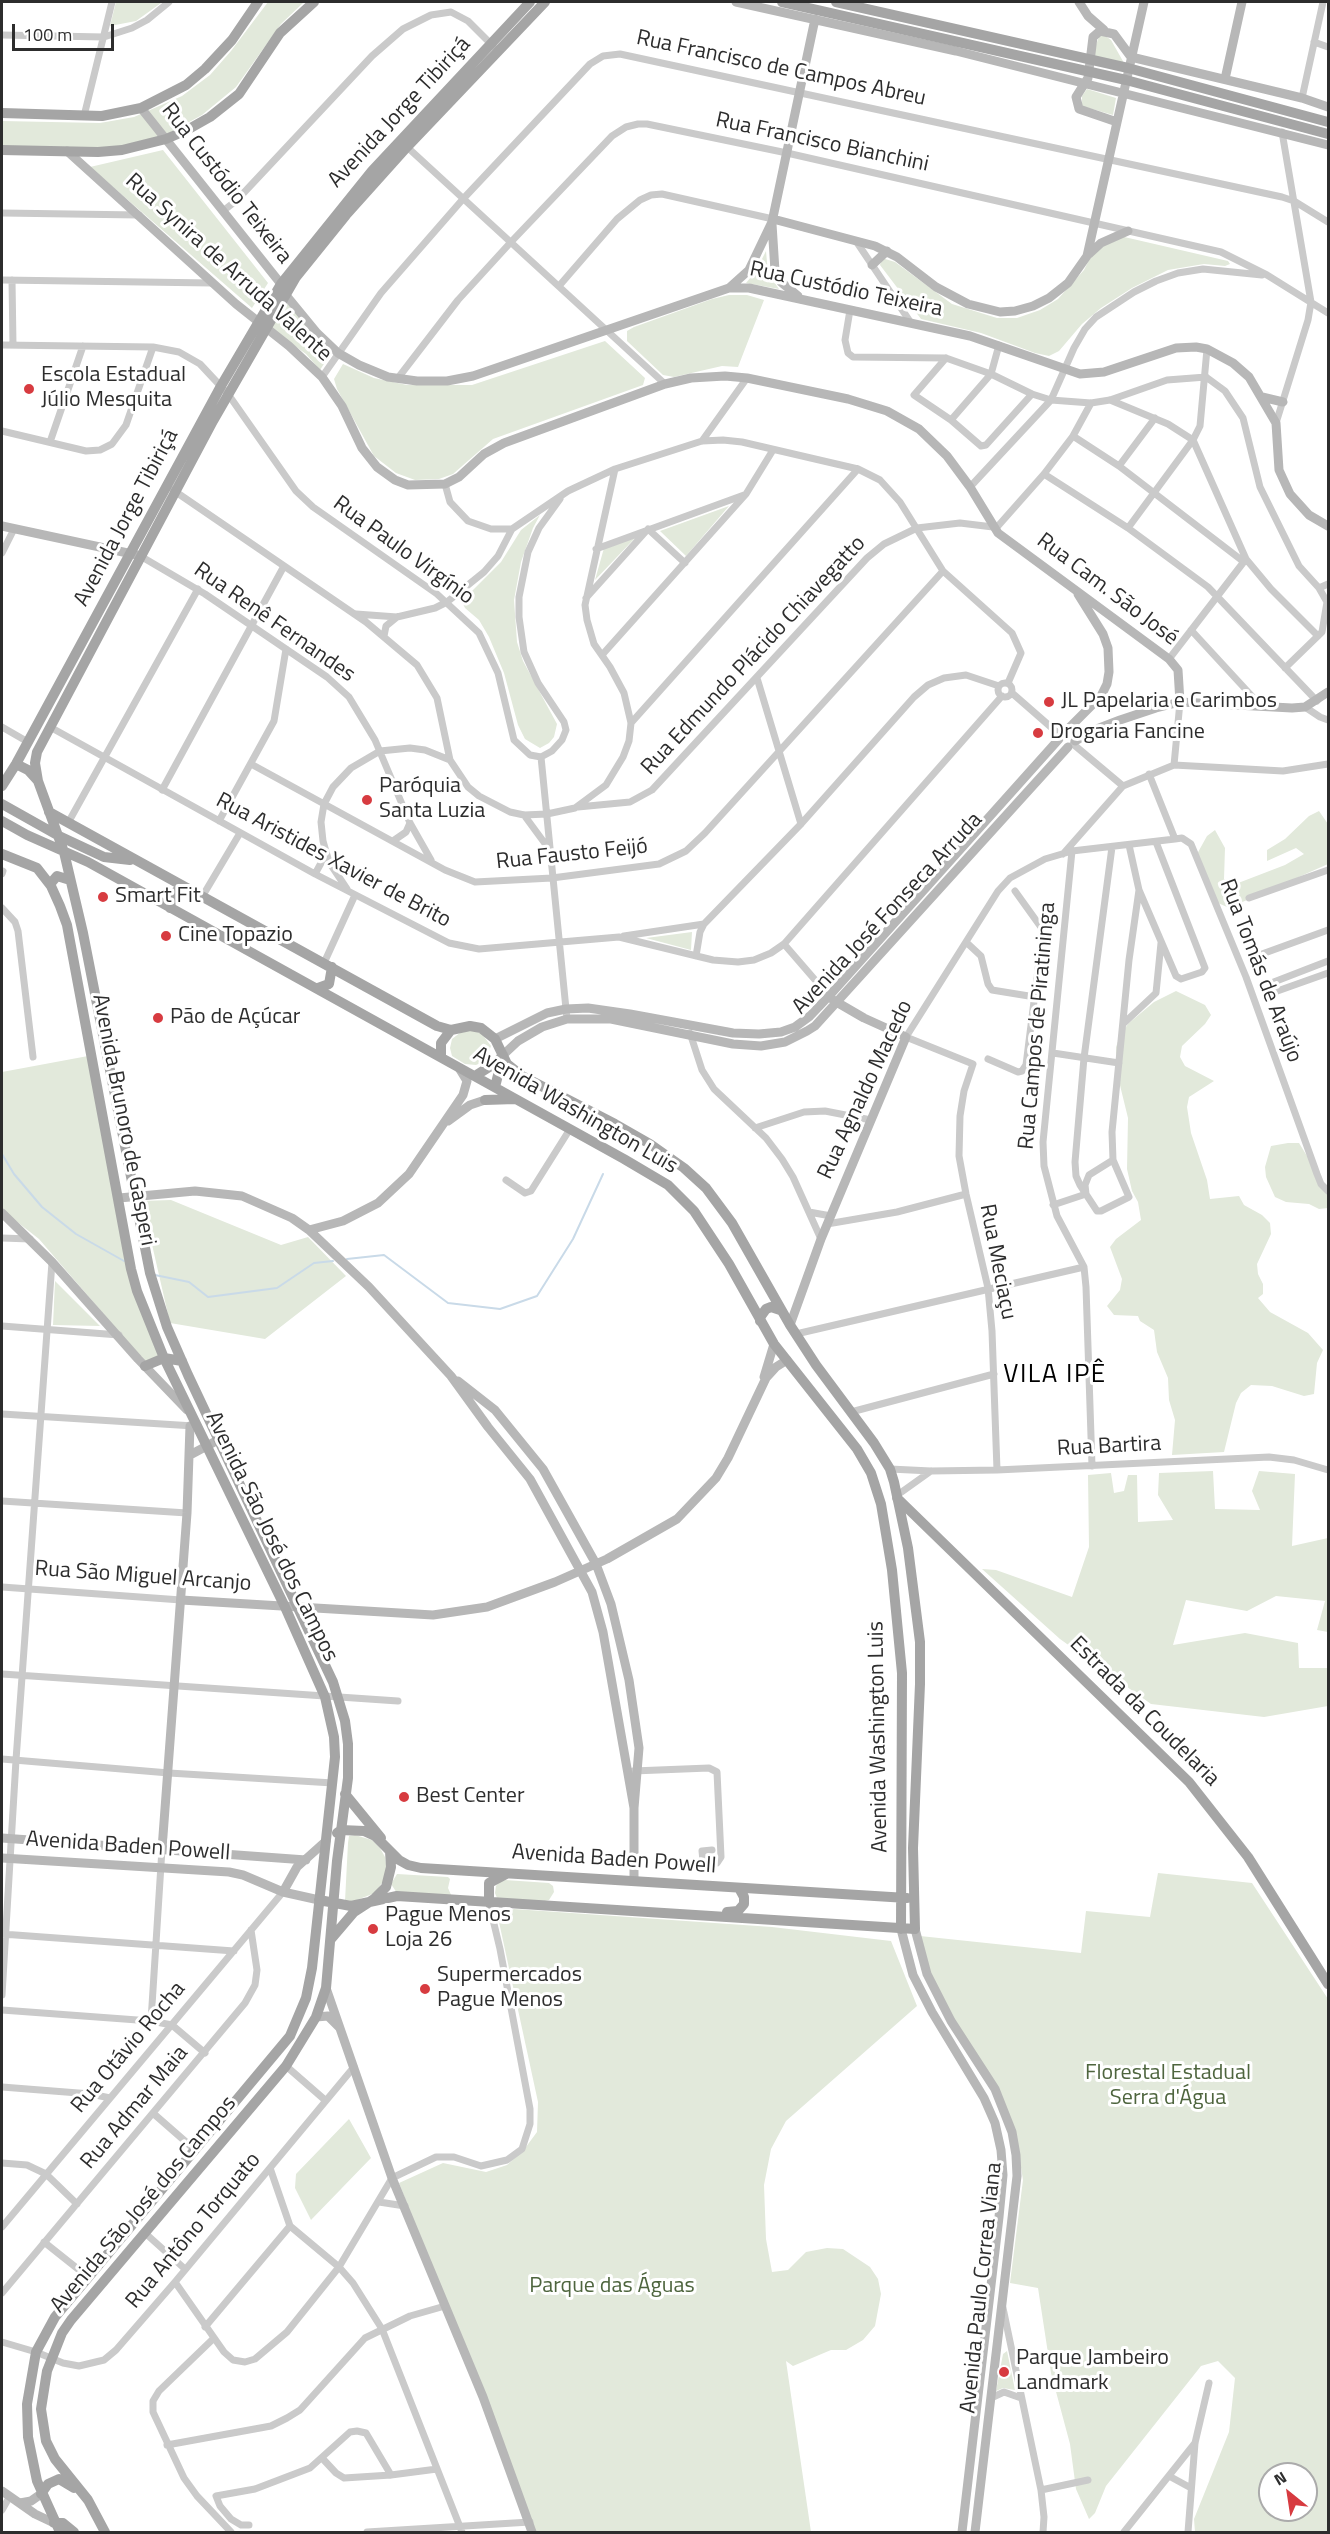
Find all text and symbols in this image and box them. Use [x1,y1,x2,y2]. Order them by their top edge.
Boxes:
scale bar [15,12,117,50]
text: 100 m [23,21,72,48]
street label: Rua Francisco de Campos Abreu [634,25,928,113]
street label: Avenida Jorge Tibiriçá [323,32,477,194]
street label: Rua Custódio Teixeira [155,98,297,270]
street label: Rua Francisco Bianchini [713,108,931,178]
street label: Rua Synira de Arruda Valente [119,168,337,368]
street label: Rua Custódio Teixeira [747,257,945,323]
place label: Escola Estadual Júlio Mesquita [41,363,186,414]
marker: Escola Estadual Júlio Mesquita [22,382,36,396]
street label: Avenida Jorge Tibiriçá [69,425,185,611]
street label: Rua Paulo Virgínio [327,491,479,611]
street label: Rua Cam. São José [1031,528,1183,652]
street label: Rua Edmundo Plácido Chiavegatto [636,531,872,781]
street label: Rua Renê Fernandes [188,557,360,689]
place label: JL Papelaria e Carimbos [1061,689,1277,715]
marker: JL Papelaria e Carimbos [1042,695,1056,709]
place label: Drogaria Fancine [1050,720,1205,746]
marker: Drogaria Fancine [1031,726,1045,740]
place label: Paróquia Santa Luzia [379,774,485,825]
street label: Rua Aristides Xavier de Brito [211,788,455,934]
marker: Paróquia Santa Luzia [360,793,374,807]
street label: Avenida José Fonseca Arruda [787,808,989,1020]
street label: Rua Fausto Feijó [495,834,649,876]
street label: Rua Tomás de Araújo [1213,876,1307,1066]
place label: Smart Fit [115,884,201,910]
marker: Smart Fit [96,890,110,904]
street label: Rua Campos de Piratininga [1014,901,1062,1151]
place label: Cine Topazio [178,923,293,949]
marker: Cine Topazio [159,929,173,943]
street label: Avenida Brunoro de Gasperi [86,992,160,1248]
street label: Rua Agnaldo Macedo [813,996,919,1184]
place label: Pão de Açúcar [170,1005,300,1031]
marker: Pão de Açúcar [151,1011,165,1025]
street label: Avenida Washington Luis [468,1042,682,1180]
street label: Rua Meciaçu [973,1202,1021,1322]
district label: VILA IPÊ [1003,1360,1107,1392]
street label: Avenida São José dos Campos [199,1408,343,1666]
street label: Rua Bartira [1056,1431,1162,1463]
street label: Rua São Miguel Arcanjo [34,1556,252,1598]
street label: Avenida Washington Luis [864,1621,894,1853]
street label: Estrada da Coudelaria [1064,1632,1224,1792]
place label: Best Center [416,1784,525,1810]
marker: Best Center [397,1790,411,1804]
street label: Avenida Baden Powell [25,1827,231,1867]
street label: Avenida Baden Powell [511,1840,717,1880]
place label: Pague Menos Loja 26 [385,1903,511,1954]
marker: Pague Menos Loja 26 [366,1922,380,1936]
place label: Supermercados Pague Menos [437,1963,582,2014]
street label: Rua Otávio Rocha [66,1977,192,2119]
marker: Supermercados Pague Menos [418,1982,432,1996]
street label: Rua Admar Maia [76,2041,194,2175]
park label: Florestal Estadual Serra d'Água [1085,2061,1251,2112]
street label: Avenida São José dos Campos [46,2091,242,2319]
street label: Rua Antôno Torquato [121,2148,267,2314]
street label: Avenida Paulo Correa Viana [956,2161,1008,2415]
park label: Parque das Águas [529,2274,695,2300]
place label: Parque Jambeiro Landmark [1016,2346,1169,2398]
marker: Parque Jambeiro Landmark [997,2365,1011,2379]
north arrow [1258,2462,1318,2522]
text: N [1269,2465,1291,2491]

